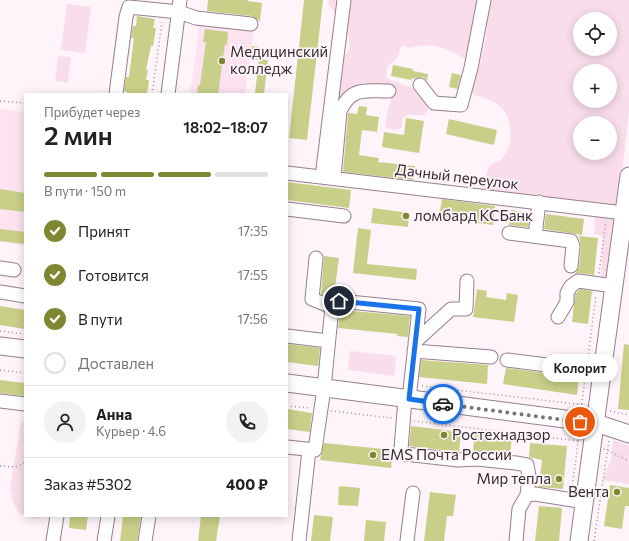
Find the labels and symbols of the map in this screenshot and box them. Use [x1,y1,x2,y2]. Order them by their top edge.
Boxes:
place label: Медицинский колледж [230,42,328,77]
marker: Медицинский колледж [217,56,227,66]
street label: Дачный переулок [394,160,520,193]
place label: ломбард КСБанк [414,206,533,224]
marker: ломбард КСБанк [401,211,411,221]
pin [322,284,356,318]
callout: Колорит [542,354,618,382]
courier [423,384,463,424]
pin [563,405,597,439]
place label: Ростехнадзор [452,425,550,443]
marker: Ростехнадзор [439,430,449,440]
place label: EMS Почта России [381,445,512,463]
marker: EMS Почта России [368,450,378,460]
place label: Мир тепла [477,469,551,487]
marker: Мир тепла [554,474,564,484]
place label: Вента [568,482,609,500]
marker: Вента [612,487,622,497]

